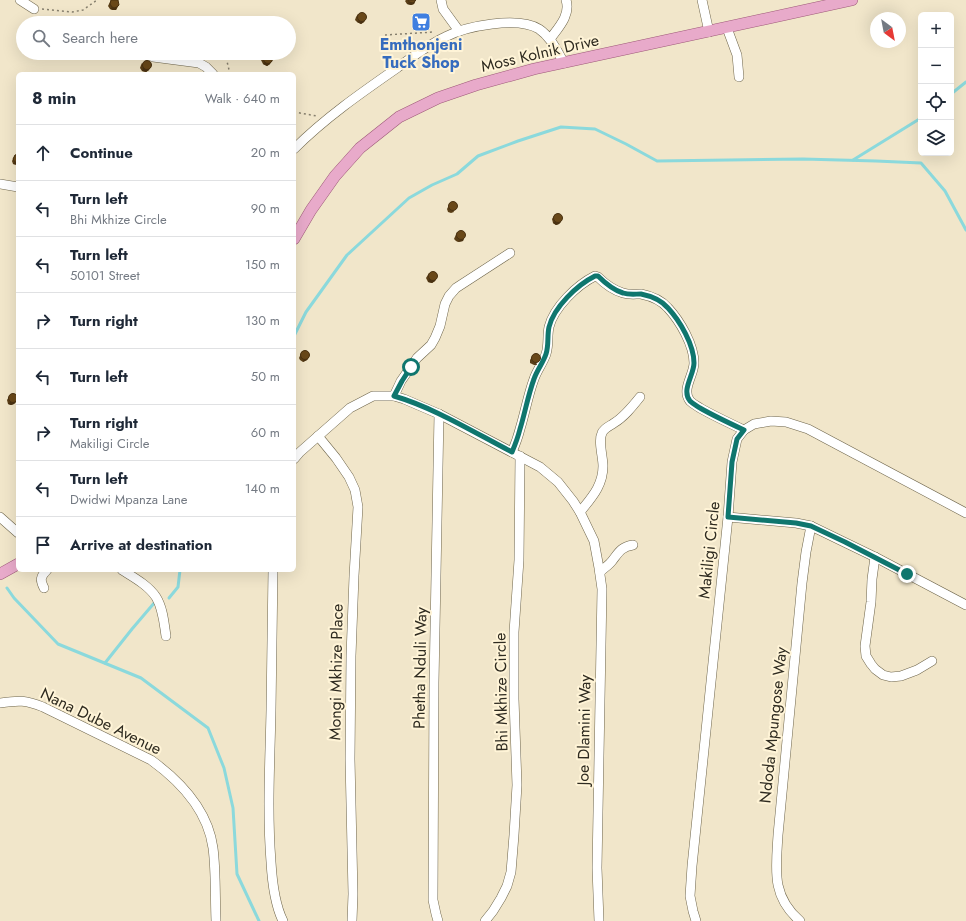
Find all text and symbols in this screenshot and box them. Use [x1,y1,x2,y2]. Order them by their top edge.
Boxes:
supermarket icon: Emthonjeni Tuck Shop [410,11,432,33]
north arrow [870,12,906,48]
map controls [918,12,954,156]
button: + [918,12,954,48]
search box [16,16,296,60]
icon: search [30,27,52,49]
text: Search here [62,27,138,49]
street label: Moss Kolnik Drive [479,28,601,78]
place label: Emthonjeni Tuck Shop [380,33,462,74]
button: − [918,48,954,84]
button: locate [918,84,954,120]
text: 8 min [32,86,76,110]
text: Walk · 640 m [205,89,280,108]
button: layers [918,120,954,156]
icon: ahead [32,142,54,164]
text: Continue [70,142,133,164]
text: 20 m [251,143,280,162]
text: Turn left [70,188,128,210]
icon: left [32,198,54,220]
text: 90 m [251,199,280,218]
text: Bhi Mkhize Circle [70,210,167,229]
text: Turn left [70,244,128,266]
icon: left [32,254,54,276]
text: 150 m [245,255,280,274]
text: 50101 Street [70,266,140,285]
icon: right [32,310,54,332]
text: Turn right [70,310,138,332]
text: 130 m [245,311,280,330]
route start [402,358,420,376]
icon: left [32,366,54,388]
text: Turn left [70,366,128,388]
text: 50 m [251,367,280,386]
text: Turn right [70,412,138,434]
icon: right [32,422,54,444]
text: 60 m [251,423,280,442]
text: Makiligi Circle [70,434,149,453]
text: Turn left [70,468,128,490]
icon: left [32,478,54,500]
text: 140 m [245,479,280,498]
text: Dwidwi Mpanza Lane [70,490,188,509]
street label: Makiligi Circle [692,500,726,600]
icon: arrive [32,534,54,556]
text: Arrive at destination [70,534,212,556]
route end [898,565,916,583]
street label: Mongi Mkhize Place [323,603,349,741]
street label: Phetha Nduli Way [407,606,433,729]
street label: Bhi Mkhize Circle [488,632,514,752]
street label: Ndoda Mpungose Way [753,645,793,804]
street label: Joe Dlamini Way [572,673,596,788]
street label: Nana Dube Avenue [37,682,165,760]

